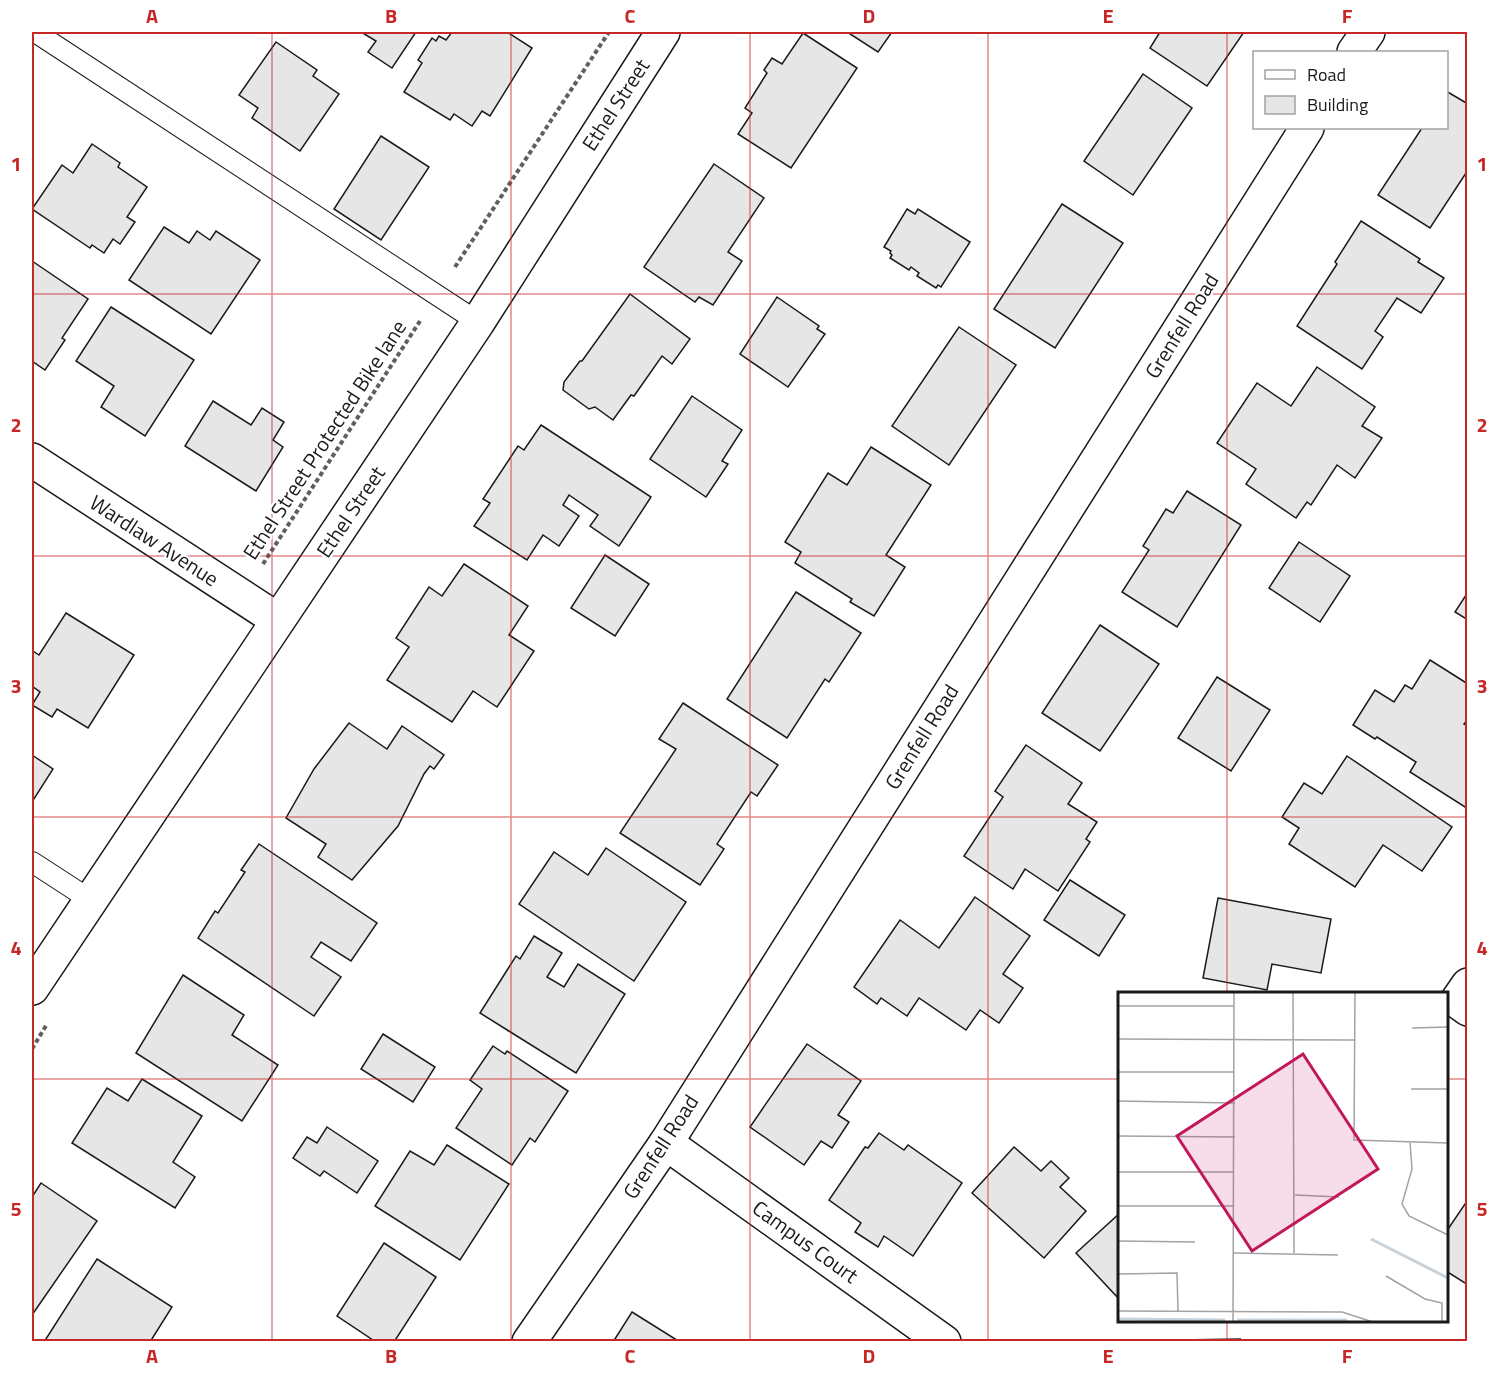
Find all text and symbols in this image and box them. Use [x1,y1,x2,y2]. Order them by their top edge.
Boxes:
text: A [146,0,158,31]
text: B [385,0,397,31]
text: C [625,0,636,31]
text: D [863,0,875,31]
text: E [1102,0,1114,31]
text: F [1342,0,1353,31]
street label: Ethel Street [573,51,657,157]
legend [1253,51,1448,129]
text: Road [1307,61,1346,88]
text: Building [1307,91,1368,118]
text: 1 [10,148,22,179]
text: 1 [1476,148,1488,179]
street label: Grenfell Road [1136,267,1226,384]
street label: Ethel Street Protected Bike lane [238,316,412,564]
text: 2 [10,409,22,440]
text: 2 [1476,409,1488,440]
street label: Ethel Street [311,462,391,562]
street label: Wardlaw Avenue [84,486,226,594]
text: 3 [10,670,22,701]
text: 3 [1476,670,1488,701]
street label: Grenfell Road [876,678,966,795]
text: 4 [10,932,22,963]
text: 4 [1476,932,1488,963]
inset map [1118,992,1448,1322]
street label: Grenfell Road [614,1088,706,1205]
street label: Campus Court [746,1192,866,1291]
text: 5 [10,1193,22,1224]
text: 5 [1476,1193,1488,1224]
text: A [146,1340,158,1371]
text: B [385,1340,397,1371]
text: C [625,1340,636,1371]
text: D [863,1340,875,1371]
text: E [1102,1340,1114,1371]
text: F [1342,1340,1353,1371]

